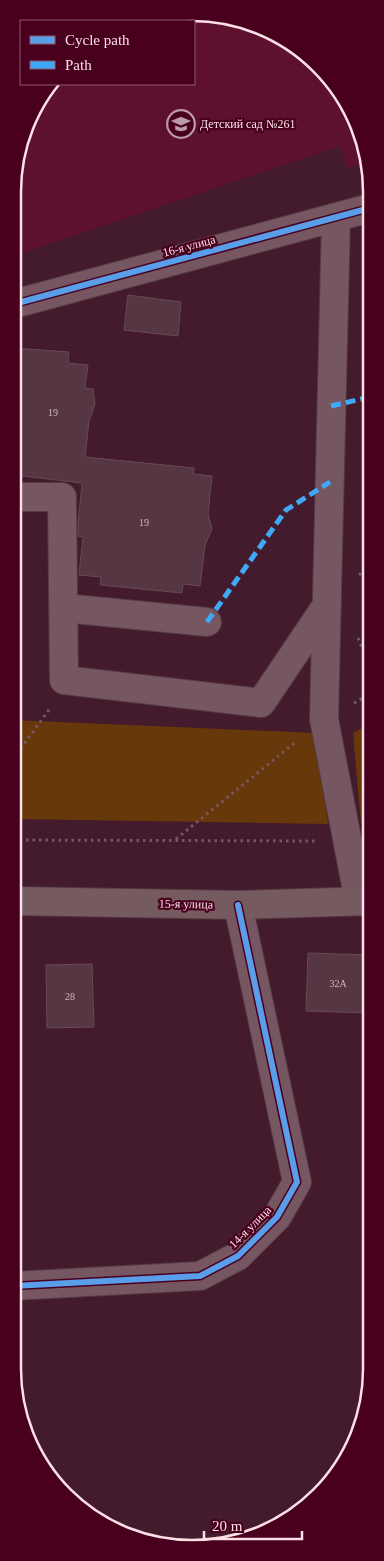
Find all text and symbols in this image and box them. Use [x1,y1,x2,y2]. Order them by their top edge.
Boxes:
legend [20,20,195,85]
text: Cycle path [65,32,130,48]
text: Path [65,57,92,73]
school or university icon: Детский сад №261 [166,109,196,139]
place label: Детский сад №261 [200,117,295,131]
street label: 16-я улица [161,232,218,260]
house number: 19 [48,407,58,418]
house number: 19 [139,517,149,528]
street label: 15-я улица [159,897,214,911]
house number: 32А [329,978,347,989]
house number: 28 [65,991,75,1002]
street label: 14-я улица [226,1202,275,1251]
scale bar [204,1508,302,1540]
text: 20 m [212,1518,243,1534]

